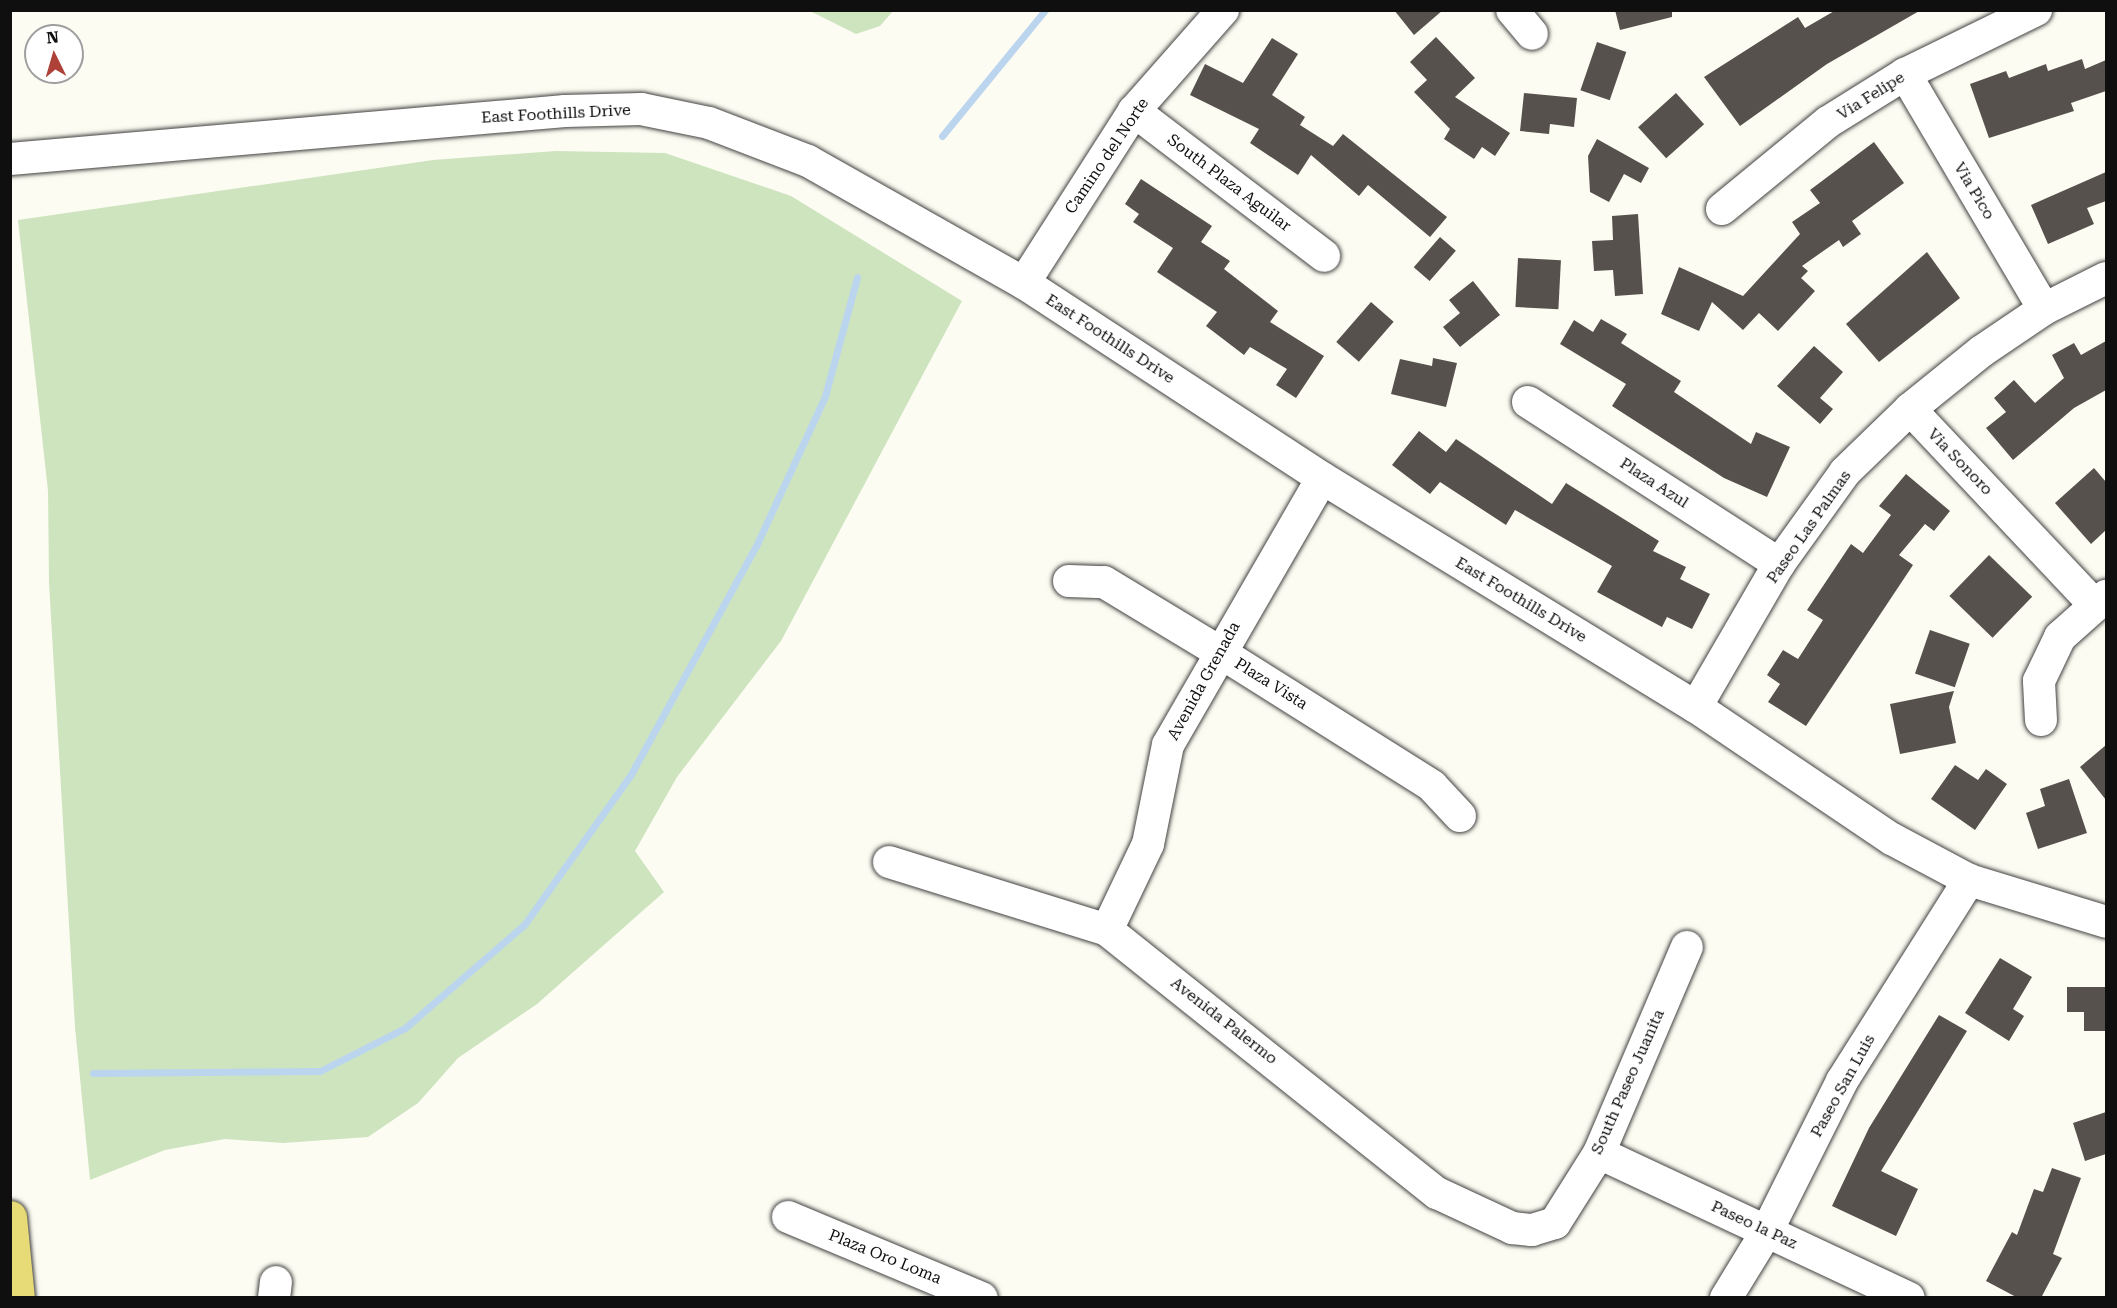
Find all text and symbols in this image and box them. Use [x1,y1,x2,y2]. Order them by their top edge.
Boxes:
north arrow [24,24,84,84]
text: N [46,28,60,48]
street label: Via Felipe [1834,68,1908,124]
street label: Camino del Norte [1061,94,1153,218]
street label: East Foothills Drive [481,100,631,128]
street label: South Plaza Aguilar [1163,130,1295,236]
street label: Via Pico [1949,159,1999,223]
street label: East Foothills Drive [1042,290,1178,388]
street label: Via Sonoro [1923,425,1997,499]
street label: Plaza Azul [1616,454,1692,512]
street label: Paseo Las Palmas [1763,467,1855,587]
street label: East Foothills Drive [1452,553,1590,647]
street label: Avenida Grenada [1164,618,1244,744]
street label: Plaza Vista [1231,654,1311,714]
street label: Avenida Palermo [1167,973,1281,1069]
street label: South Paseo Juanita [1587,1007,1669,1157]
street label: Paseo San Luis [1807,1031,1879,1141]
street label: Paseo la Paz [1708,1197,1800,1253]
street label: Plaza Oro Loma [826,1226,944,1288]

